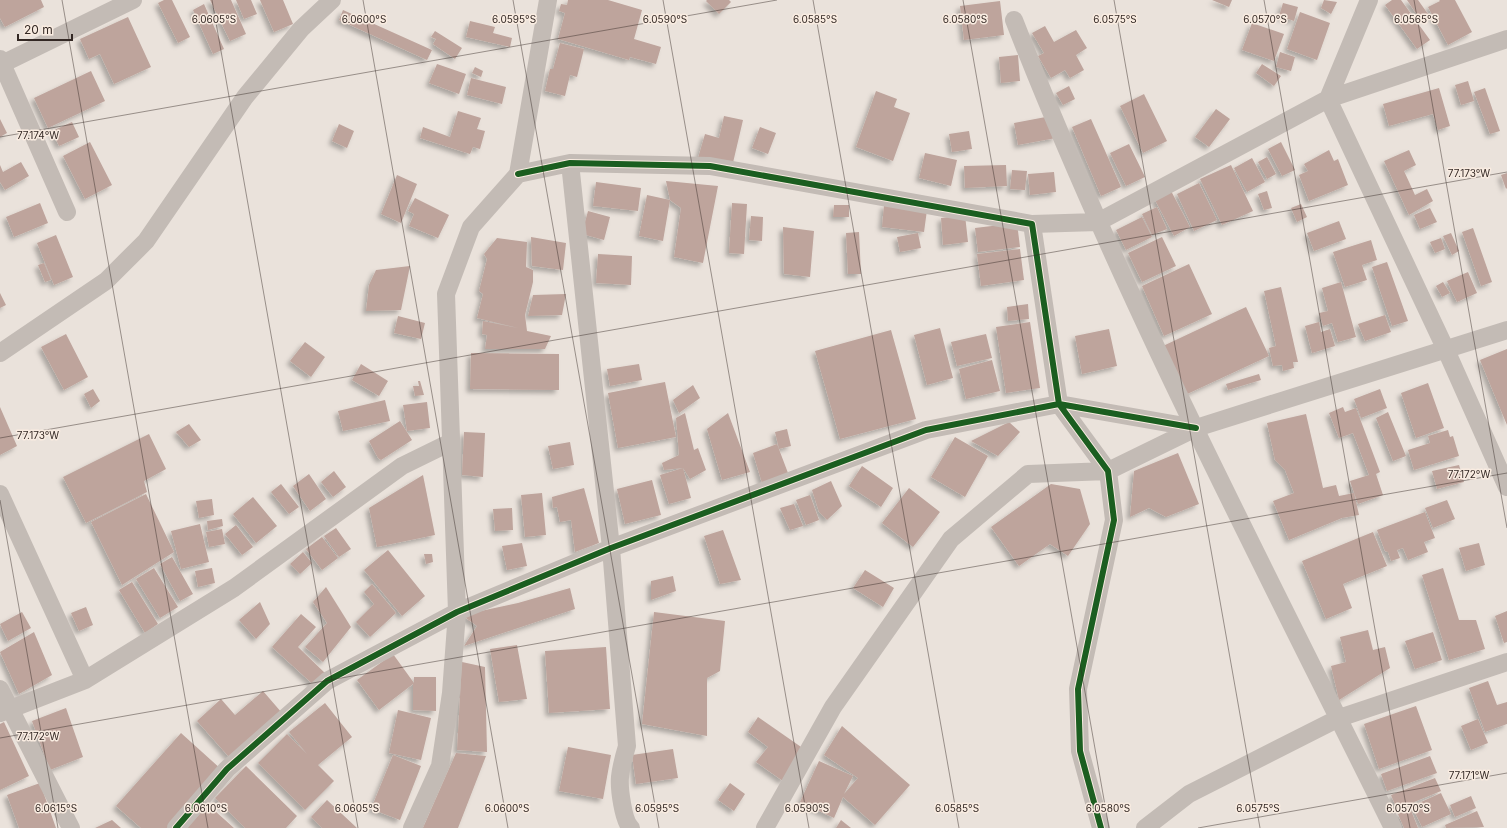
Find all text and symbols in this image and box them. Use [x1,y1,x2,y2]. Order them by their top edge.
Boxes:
text: 6.0605°S [192,13,236,25]
text: 6.0600°S [342,13,386,25]
text: 6.0595°S [492,13,536,25]
text: 6.0590°S [643,13,687,25]
text: 6.0585°S [793,13,837,25]
text: 6.0580°S [943,13,987,25]
text: 6.0575°S [1093,13,1137,25]
text: 6.0570°S [1243,13,1287,25]
text: 6.0565°S [1394,13,1438,25]
scale bar [18,16,72,42]
text: 20 m [24,22,53,37]
text: 77.174°W [17,129,59,141]
text: 77.173°W [1448,167,1490,179]
text: 77.173°W [17,429,59,441]
text: 77.172°W [1448,468,1490,480]
text: 77.172°W [17,730,59,742]
text: 77.171°W [1449,769,1489,781]
text: 6.0615°S [35,802,77,814]
text: 6.0610°S [185,802,227,814]
text: 6.0605°S [335,802,379,814]
text: 6.0600°S [485,802,529,814]
text: 6.0595°S [635,802,679,814]
text: 6.0590°S [785,802,829,814]
text: 6.0585°S [935,802,979,814]
text: 6.0580°S [1086,802,1130,814]
text: 6.0575°S [1236,802,1280,814]
text: 6.0570°S [1386,802,1430,814]

